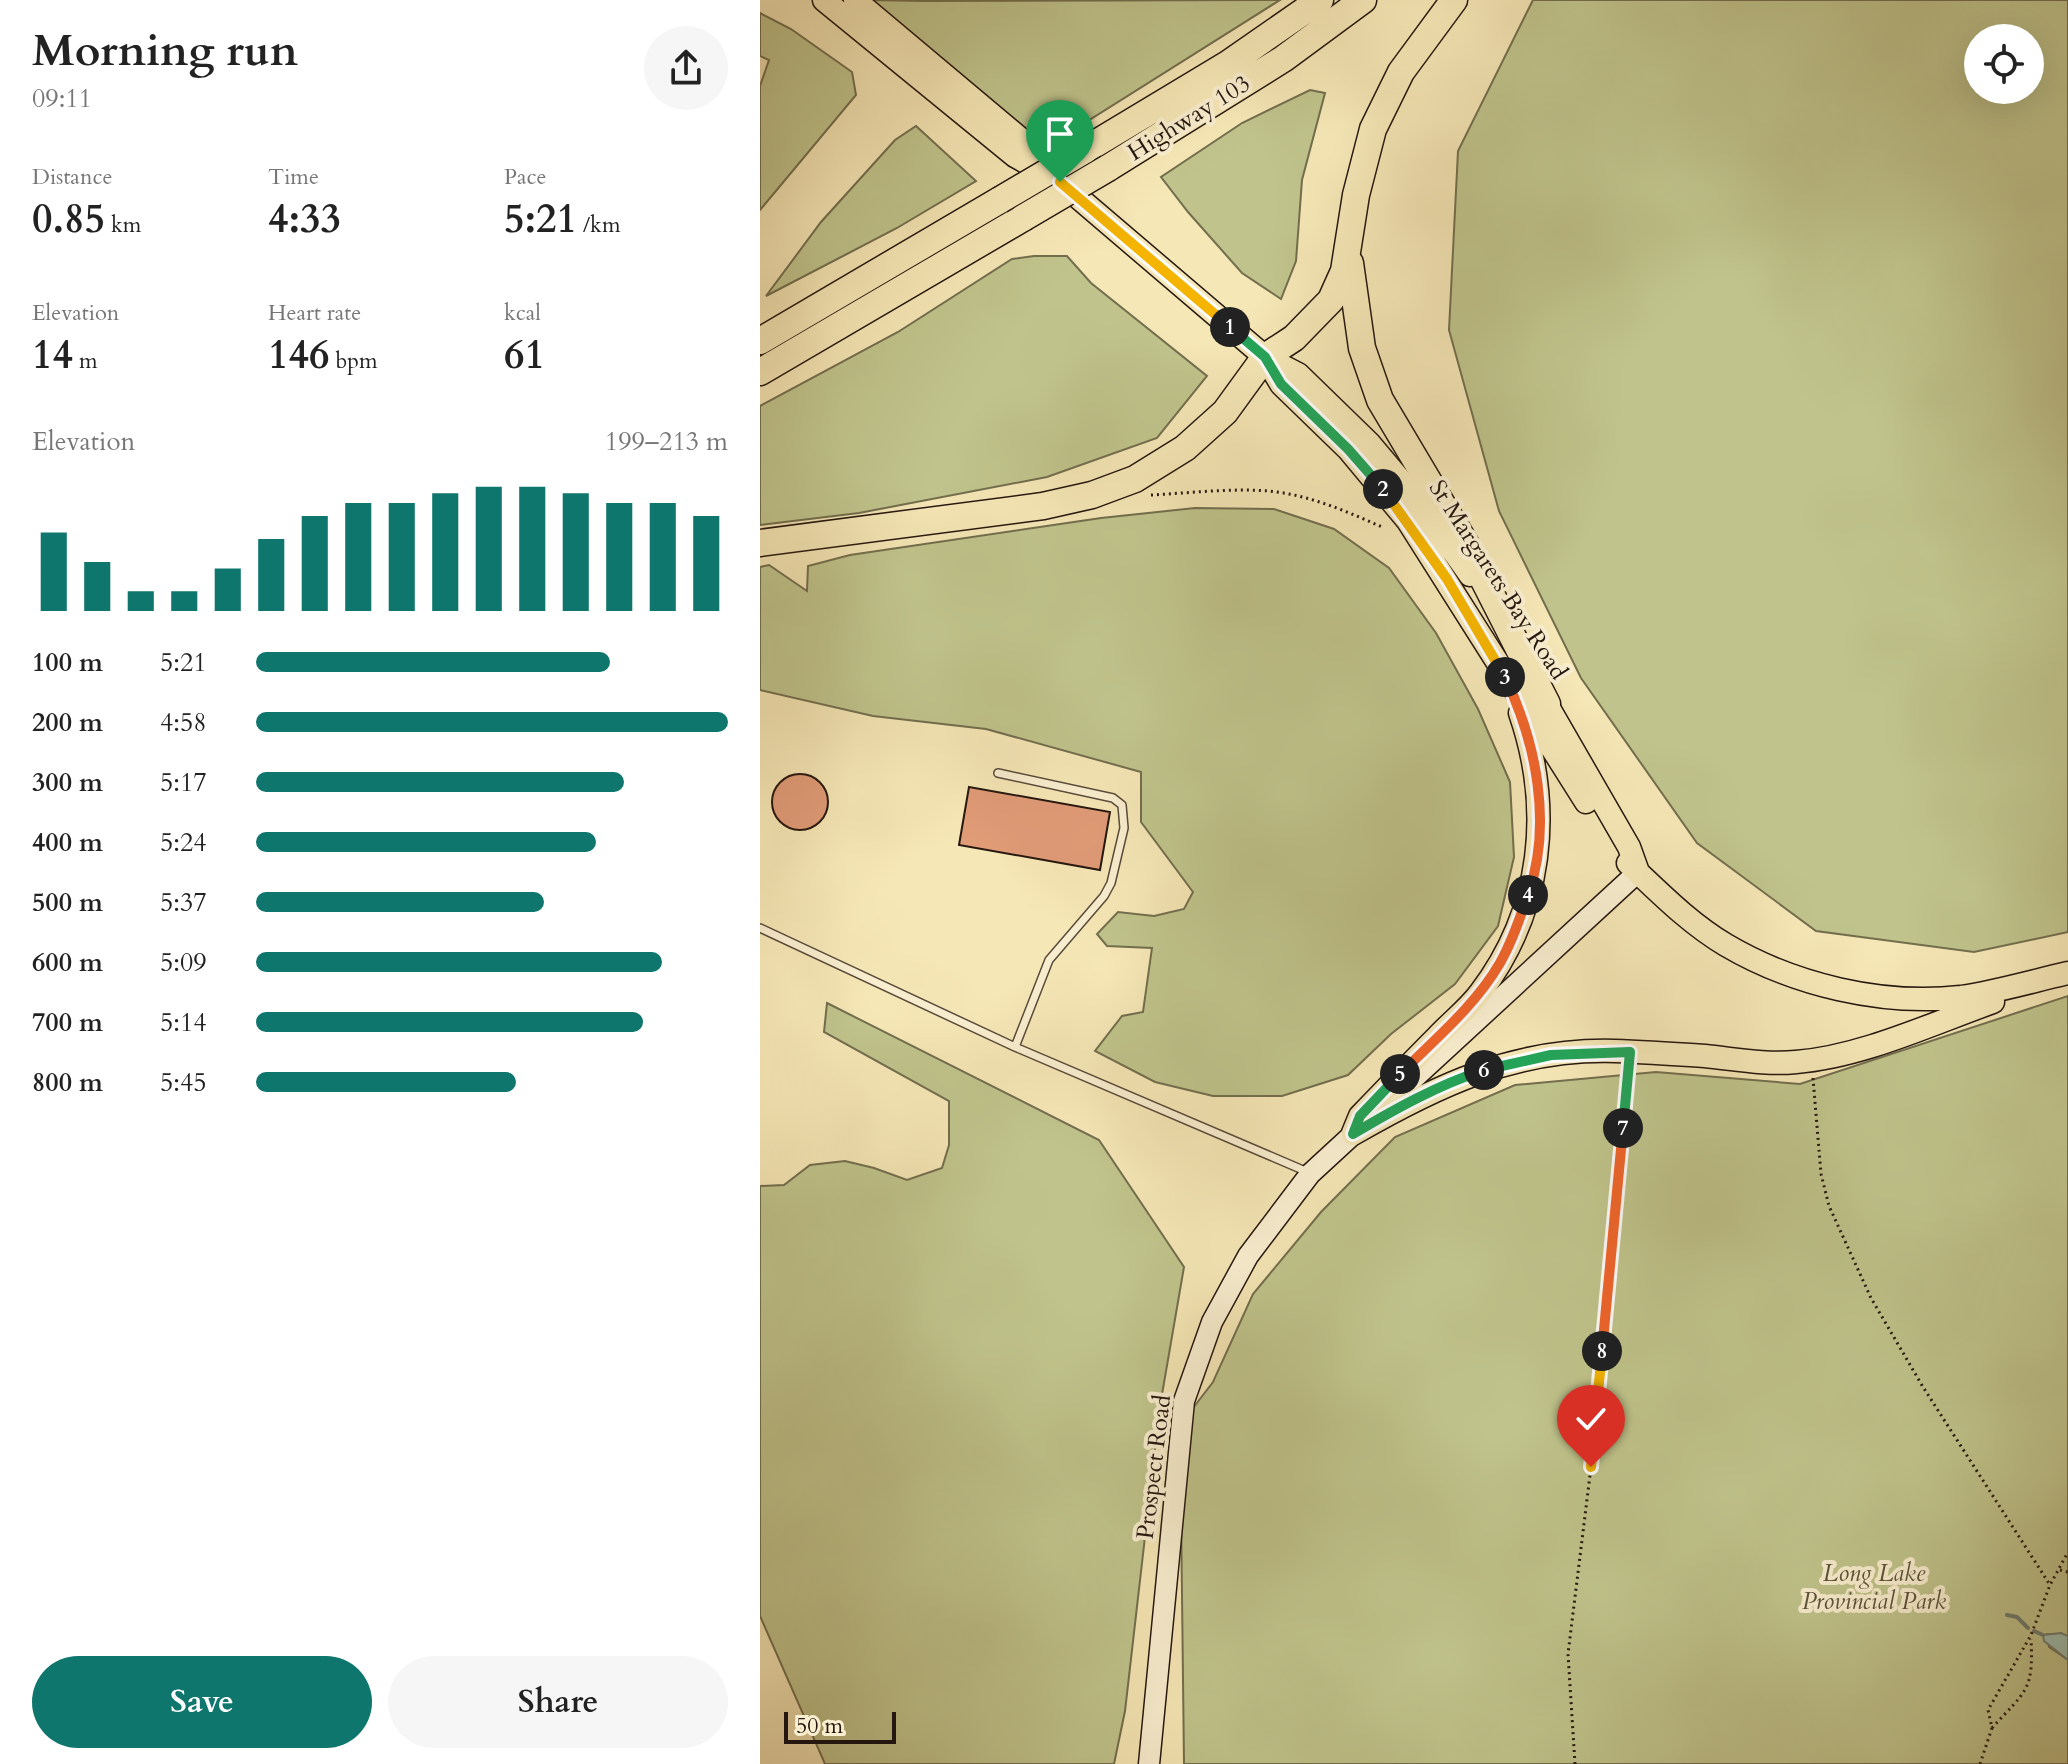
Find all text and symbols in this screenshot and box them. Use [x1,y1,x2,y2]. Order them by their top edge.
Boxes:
text: Morning run [32,21,298,81]
map controls [1964,24,2044,104]
button: locate [1964,24,2044,104]
button: share [644,26,728,110]
street label: Highway 103 [1121,67,1257,169]
text: 09:11 [32,81,92,116]
pin [1026,100,1094,182]
icon: arrive [1038,112,1082,156]
text: Distance [32,162,112,192]
text: Time [268,162,319,192]
text: Pace [504,162,547,192]
text: 0.85 [32,192,105,247]
text: 4:33 [268,192,341,247]
text: 5:21 [504,192,577,247]
text: km [105,210,141,240]
text: /km [577,210,621,240]
text: Elevation [32,298,119,328]
text: Heart rate [268,298,361,328]
text: kcal [504,298,541,328]
pin: 1 [1210,307,1250,347]
text: 1 [1224,312,1236,342]
text: 14 [32,328,73,383]
text: 146 [268,328,329,383]
text: 61 [504,328,545,383]
text: m [73,346,98,376]
text: bpm [329,346,378,376]
text: Elevation [32,424,135,459]
text: 199–213 m [605,424,728,459]
pin: 2 [1363,469,1403,509]
text: 2 [1377,474,1389,504]
street label: St Margarets Bay Road [1421,474,1575,686]
text: 100 m [32,645,103,680]
text: 5:21 [160,645,207,680]
pin: 3 [1485,657,1525,697]
text: 3 [1499,662,1511,692]
text: 200 m [32,705,103,740]
text: 4:58 [160,705,207,740]
text: 300 m [32,765,103,800]
text: 5:17 [160,765,207,800]
text: 400 m [32,825,103,860]
text: 5:24 [160,825,207,860]
pin: 4 [1508,875,1548,915]
text: 4 [1522,880,1534,910]
text: 500 m [32,885,103,920]
text: 5:37 [160,885,207,920]
text: 600 m [32,945,103,980]
text: 5:09 [160,945,207,980]
text: 700 m [32,1005,103,1040]
text: 5:14 [160,1005,207,1040]
pin: 6 [1464,1050,1504,1090]
pin: 5 [1380,1054,1420,1094]
text: 6 [1478,1055,1490,1085]
text: 5 [1394,1059,1406,1089]
text: 800 m [32,1065,103,1100]
text: 5:45 [160,1065,207,1100]
pin: 7 [1603,1108,1643,1148]
text: 7 [1617,1113,1629,1143]
pin: 8 [1582,1331,1622,1371]
text: 8 [1596,1336,1608,1366]
pin [1557,1385,1625,1467]
street label: Prospect Road [1129,1393,1179,1541]
icon: check [1569,1397,1613,1441]
park label: Long Lake Provincial Park [1802,1557,1946,1618]
button: Save [32,1656,372,1748]
button: Share [388,1656,728,1748]
scale bar [784,1708,896,1744]
text: 50 m [796,1711,843,1741]

